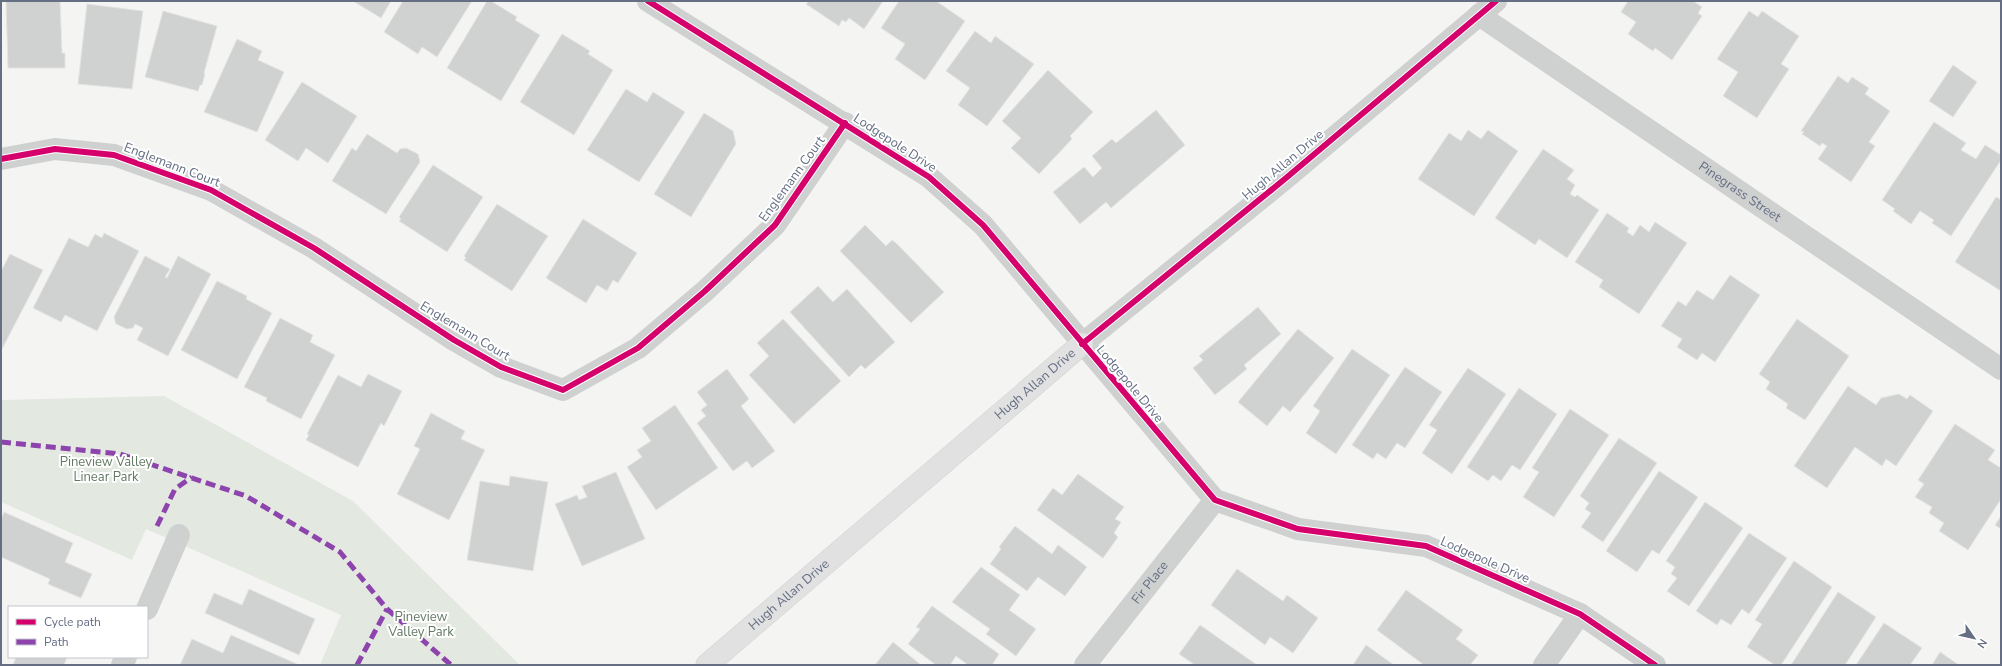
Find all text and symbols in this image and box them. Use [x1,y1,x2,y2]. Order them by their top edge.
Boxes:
street label: Lodgepole Drive [850,109,940,177]
street label: Hugh Allan Drive [1238,126,1328,204]
street label: Englemann Court [755,132,829,225]
street label: Englemann Court [121,138,223,192]
street label: Pinegrass Street [1695,157,1785,226]
street label: Englemann Court [417,297,514,365]
street label: Lodgepole Drive [1092,341,1168,427]
street label: Hugh Allan Drive [991,344,1080,424]
park label: Pineview Valley Linear Park [60,453,153,486]
street label: Lodgepole Drive [1437,532,1533,588]
street label: Hugh Allan Drive [745,555,833,635]
street label: Fir Place [1127,557,1173,608]
legend [8,606,148,658]
park label: Pineview Valley Park [387,608,454,641]
text: Cycle path [44,614,101,630]
north arrow [1954,618,1994,658]
text: Path [44,634,69,650]
text: N [1973,636,1990,651]

